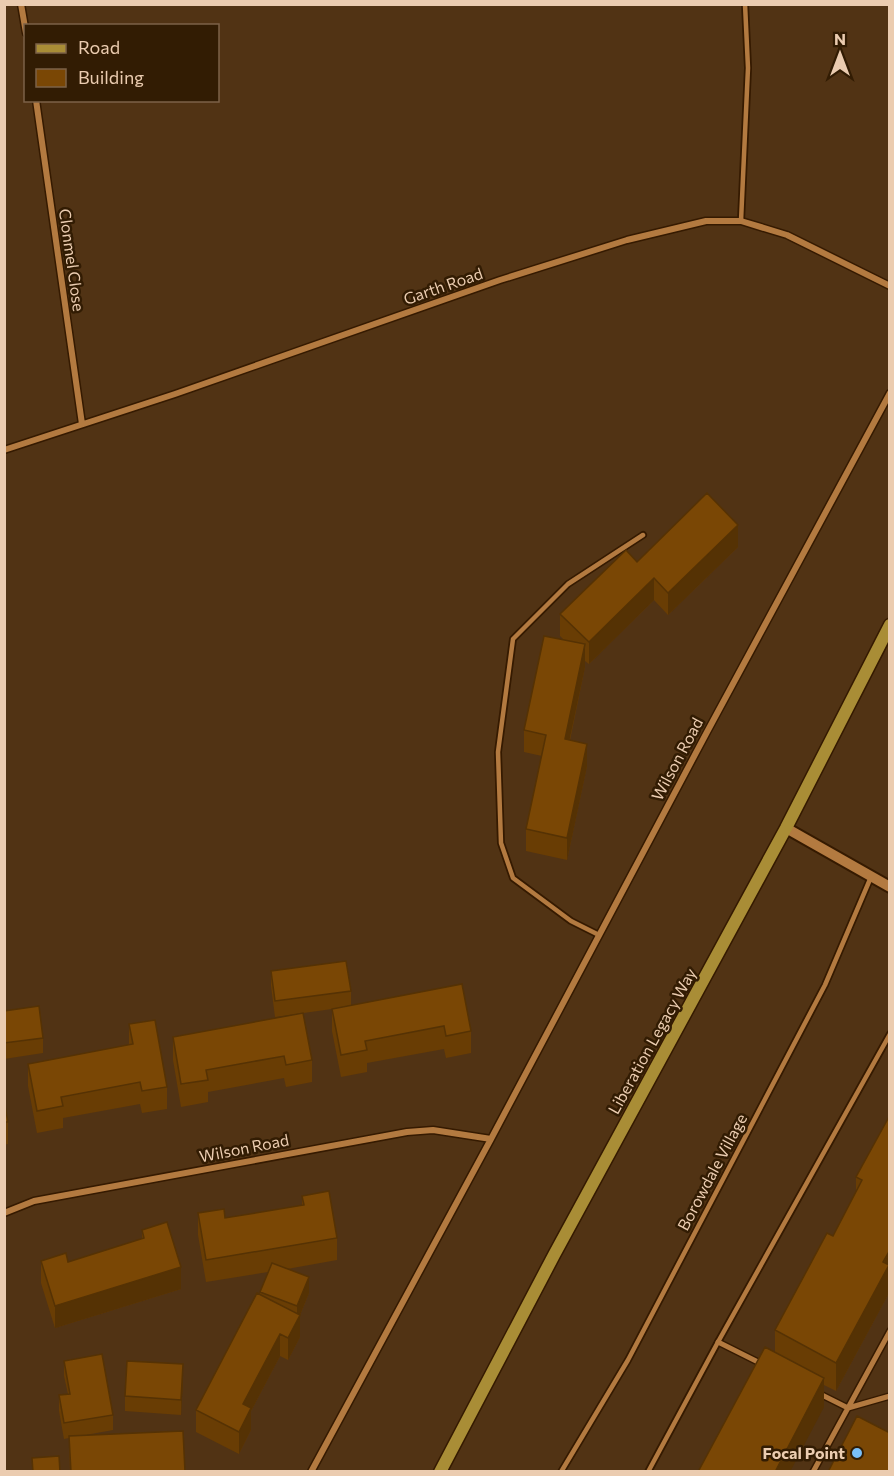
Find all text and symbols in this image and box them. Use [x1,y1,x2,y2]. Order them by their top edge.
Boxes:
legend [24,24,219,102]
north arrow [810,24,870,84]
text: N [834,29,846,48]
text: Road [78,36,120,58]
text: Building [78,66,144,88]
street label: Clonmel Close [56,207,89,312]
street label: Garth Road [401,263,485,308]
street label: Wilson Road [647,714,706,803]
street label: Liberation Legacy Way [604,964,700,1117]
street label: Borowdale Village [673,1110,750,1233]
street label: Wilson Road [197,1130,290,1166]
place label: Focal Point [763,1443,845,1462]
marker: Focal Point [850,1446,864,1460]

